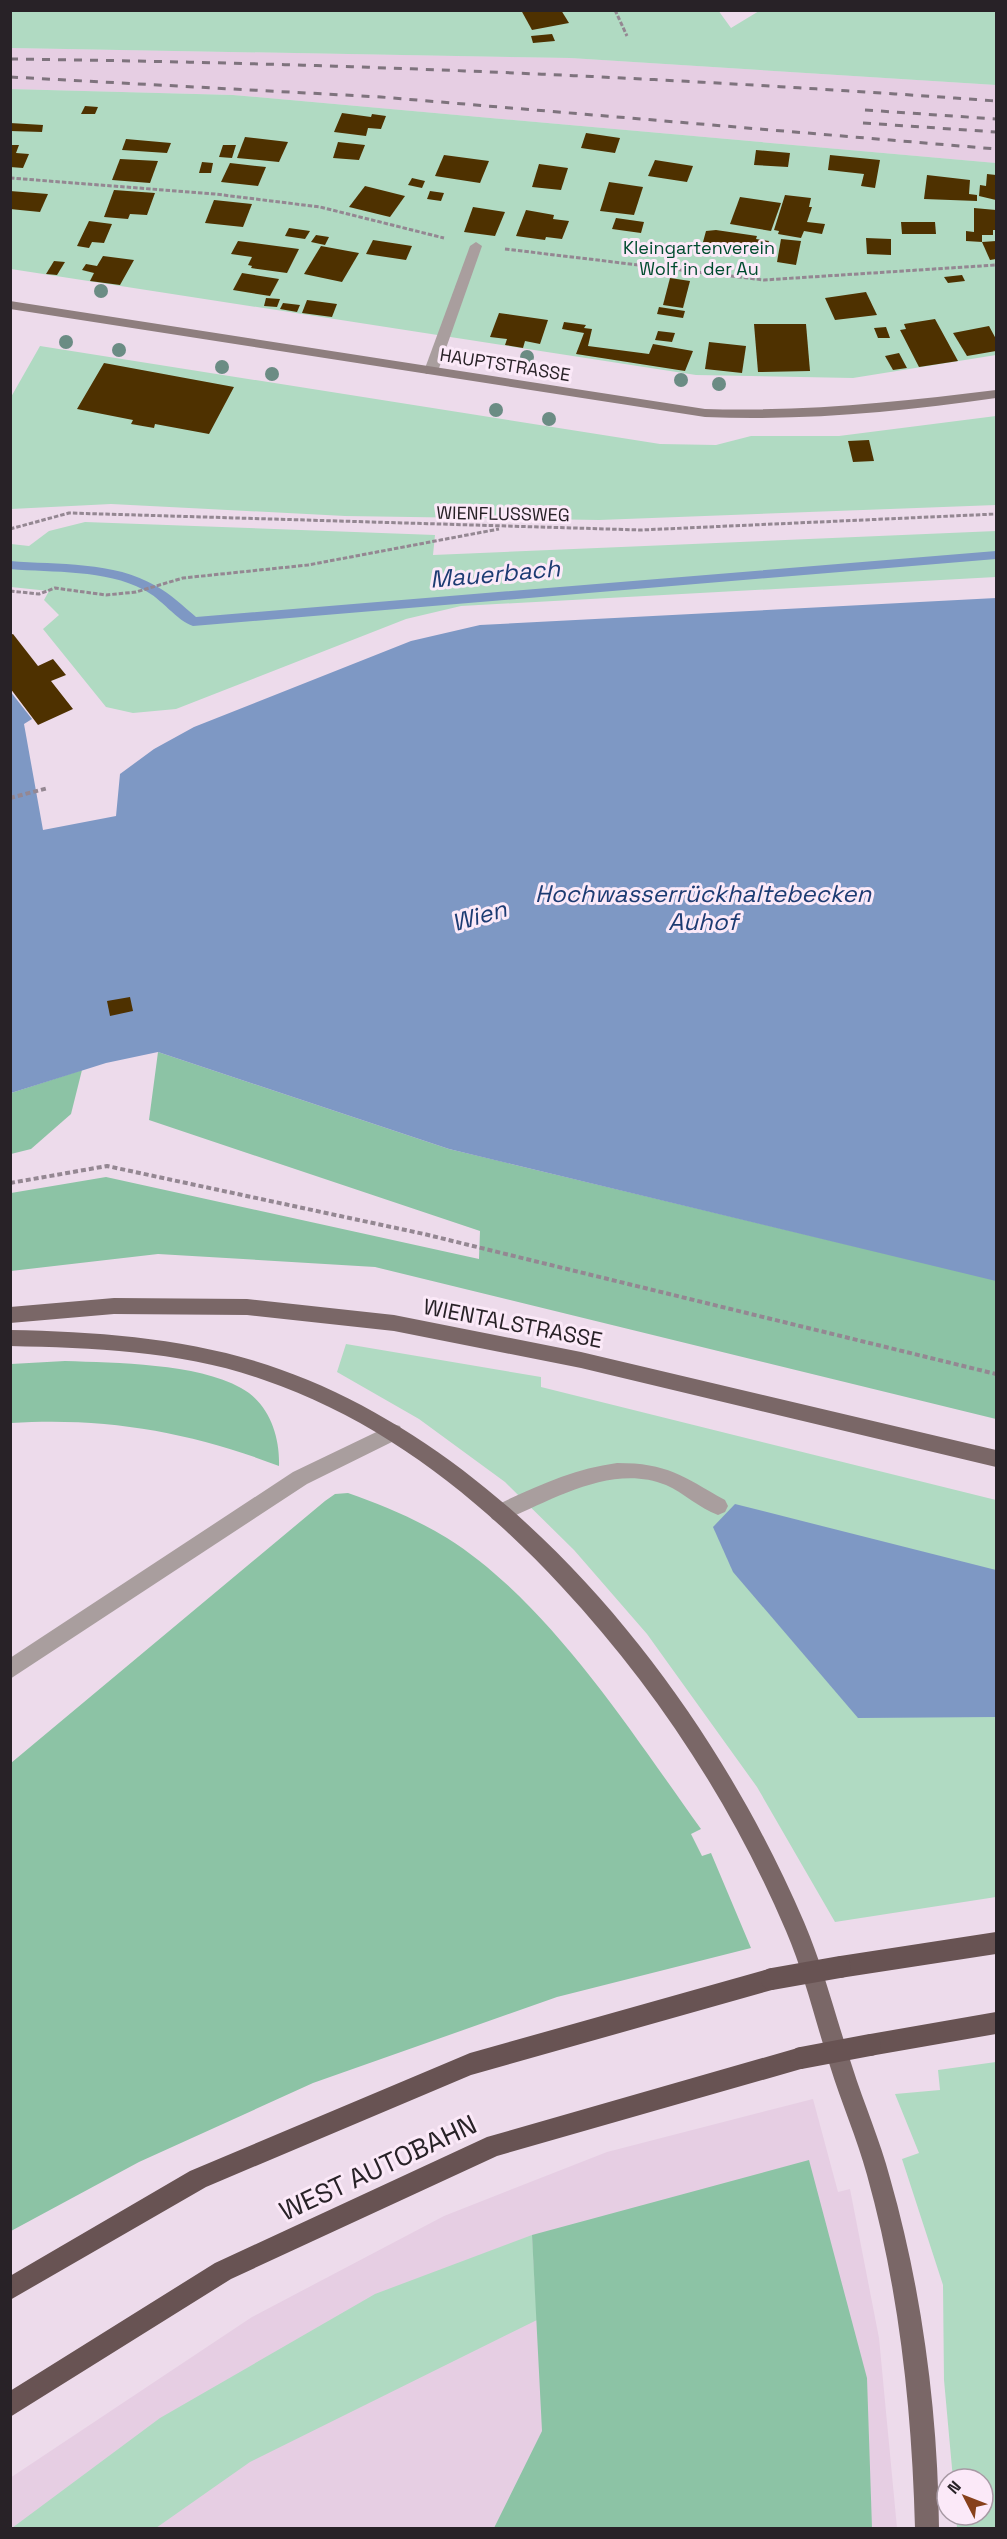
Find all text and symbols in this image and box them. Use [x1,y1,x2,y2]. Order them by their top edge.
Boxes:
park label: Kleingartenverein Wolf in der Au [623,236,775,280]
street label: HAUPTSTRASSE [438,343,572,386]
street label: WIENFLUSSWEG [436,501,570,526]
water label: Mauerbach [429,552,562,595]
water label: Hochwasserrückhaltebecken Auhof [535,878,872,937]
water label: Wien [448,893,511,938]
street label: WIENTALSTRASSE [421,1292,605,1354]
street label: WEST AUTOBAHN [274,2107,482,2229]
north arrow [935,2467,995,2527]
text: N [943,2476,966,2498]

